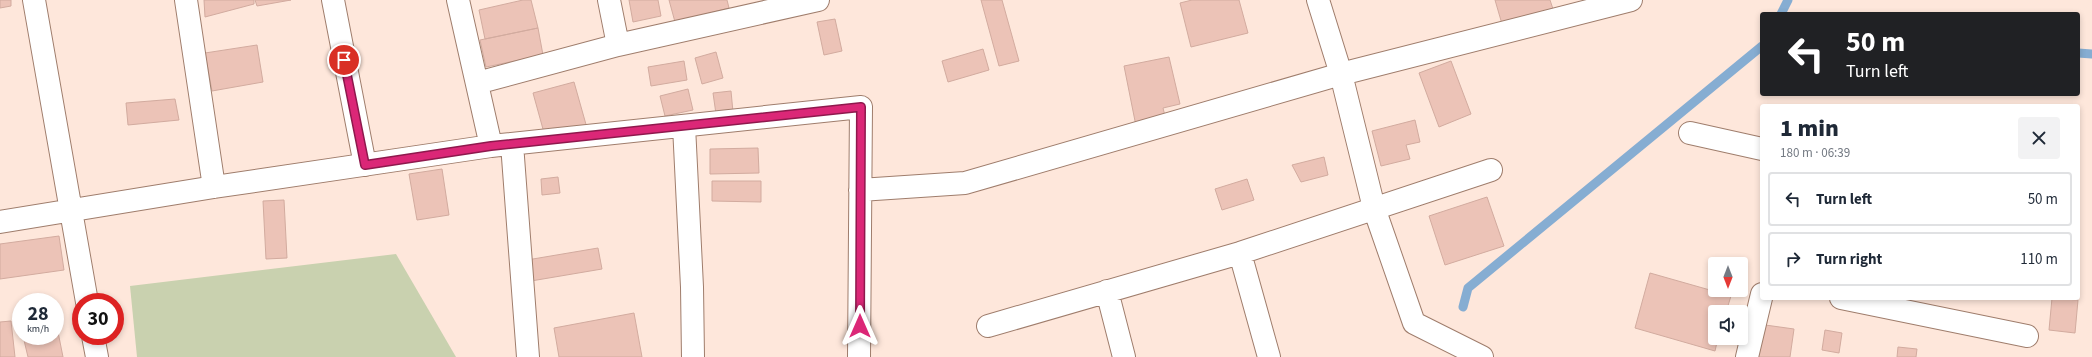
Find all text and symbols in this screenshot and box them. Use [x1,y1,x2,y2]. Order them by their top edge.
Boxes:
text: 50 m [1846,22,1905,62]
icon: left [1780,28,1832,80]
pin [327,43,361,77]
icon: arrive [333,49,355,71]
text: Turn left [1846,59,1908,84]
text: 1 min [1780,111,1839,146]
button: close [2018,117,2060,159]
text: 180 m · 06:39 [1780,144,1850,162]
icon: left [1782,188,1804,210]
text: Turn left [1816,189,1872,210]
text: 50 m [2028,189,2058,210]
icon: right [1782,248,1804,270]
text: Turn right [1816,249,1882,270]
text: 110 m [2020,249,2058,270]
north arrow [1708,257,1748,297]
map controls [1708,257,1748,345]
speed limit sign: 30 [72,293,124,345]
text: 28 [27,300,49,328]
position arrow [839,305,881,347]
button: sound [1708,305,1748,345]
text: km/h [27,322,49,336]

